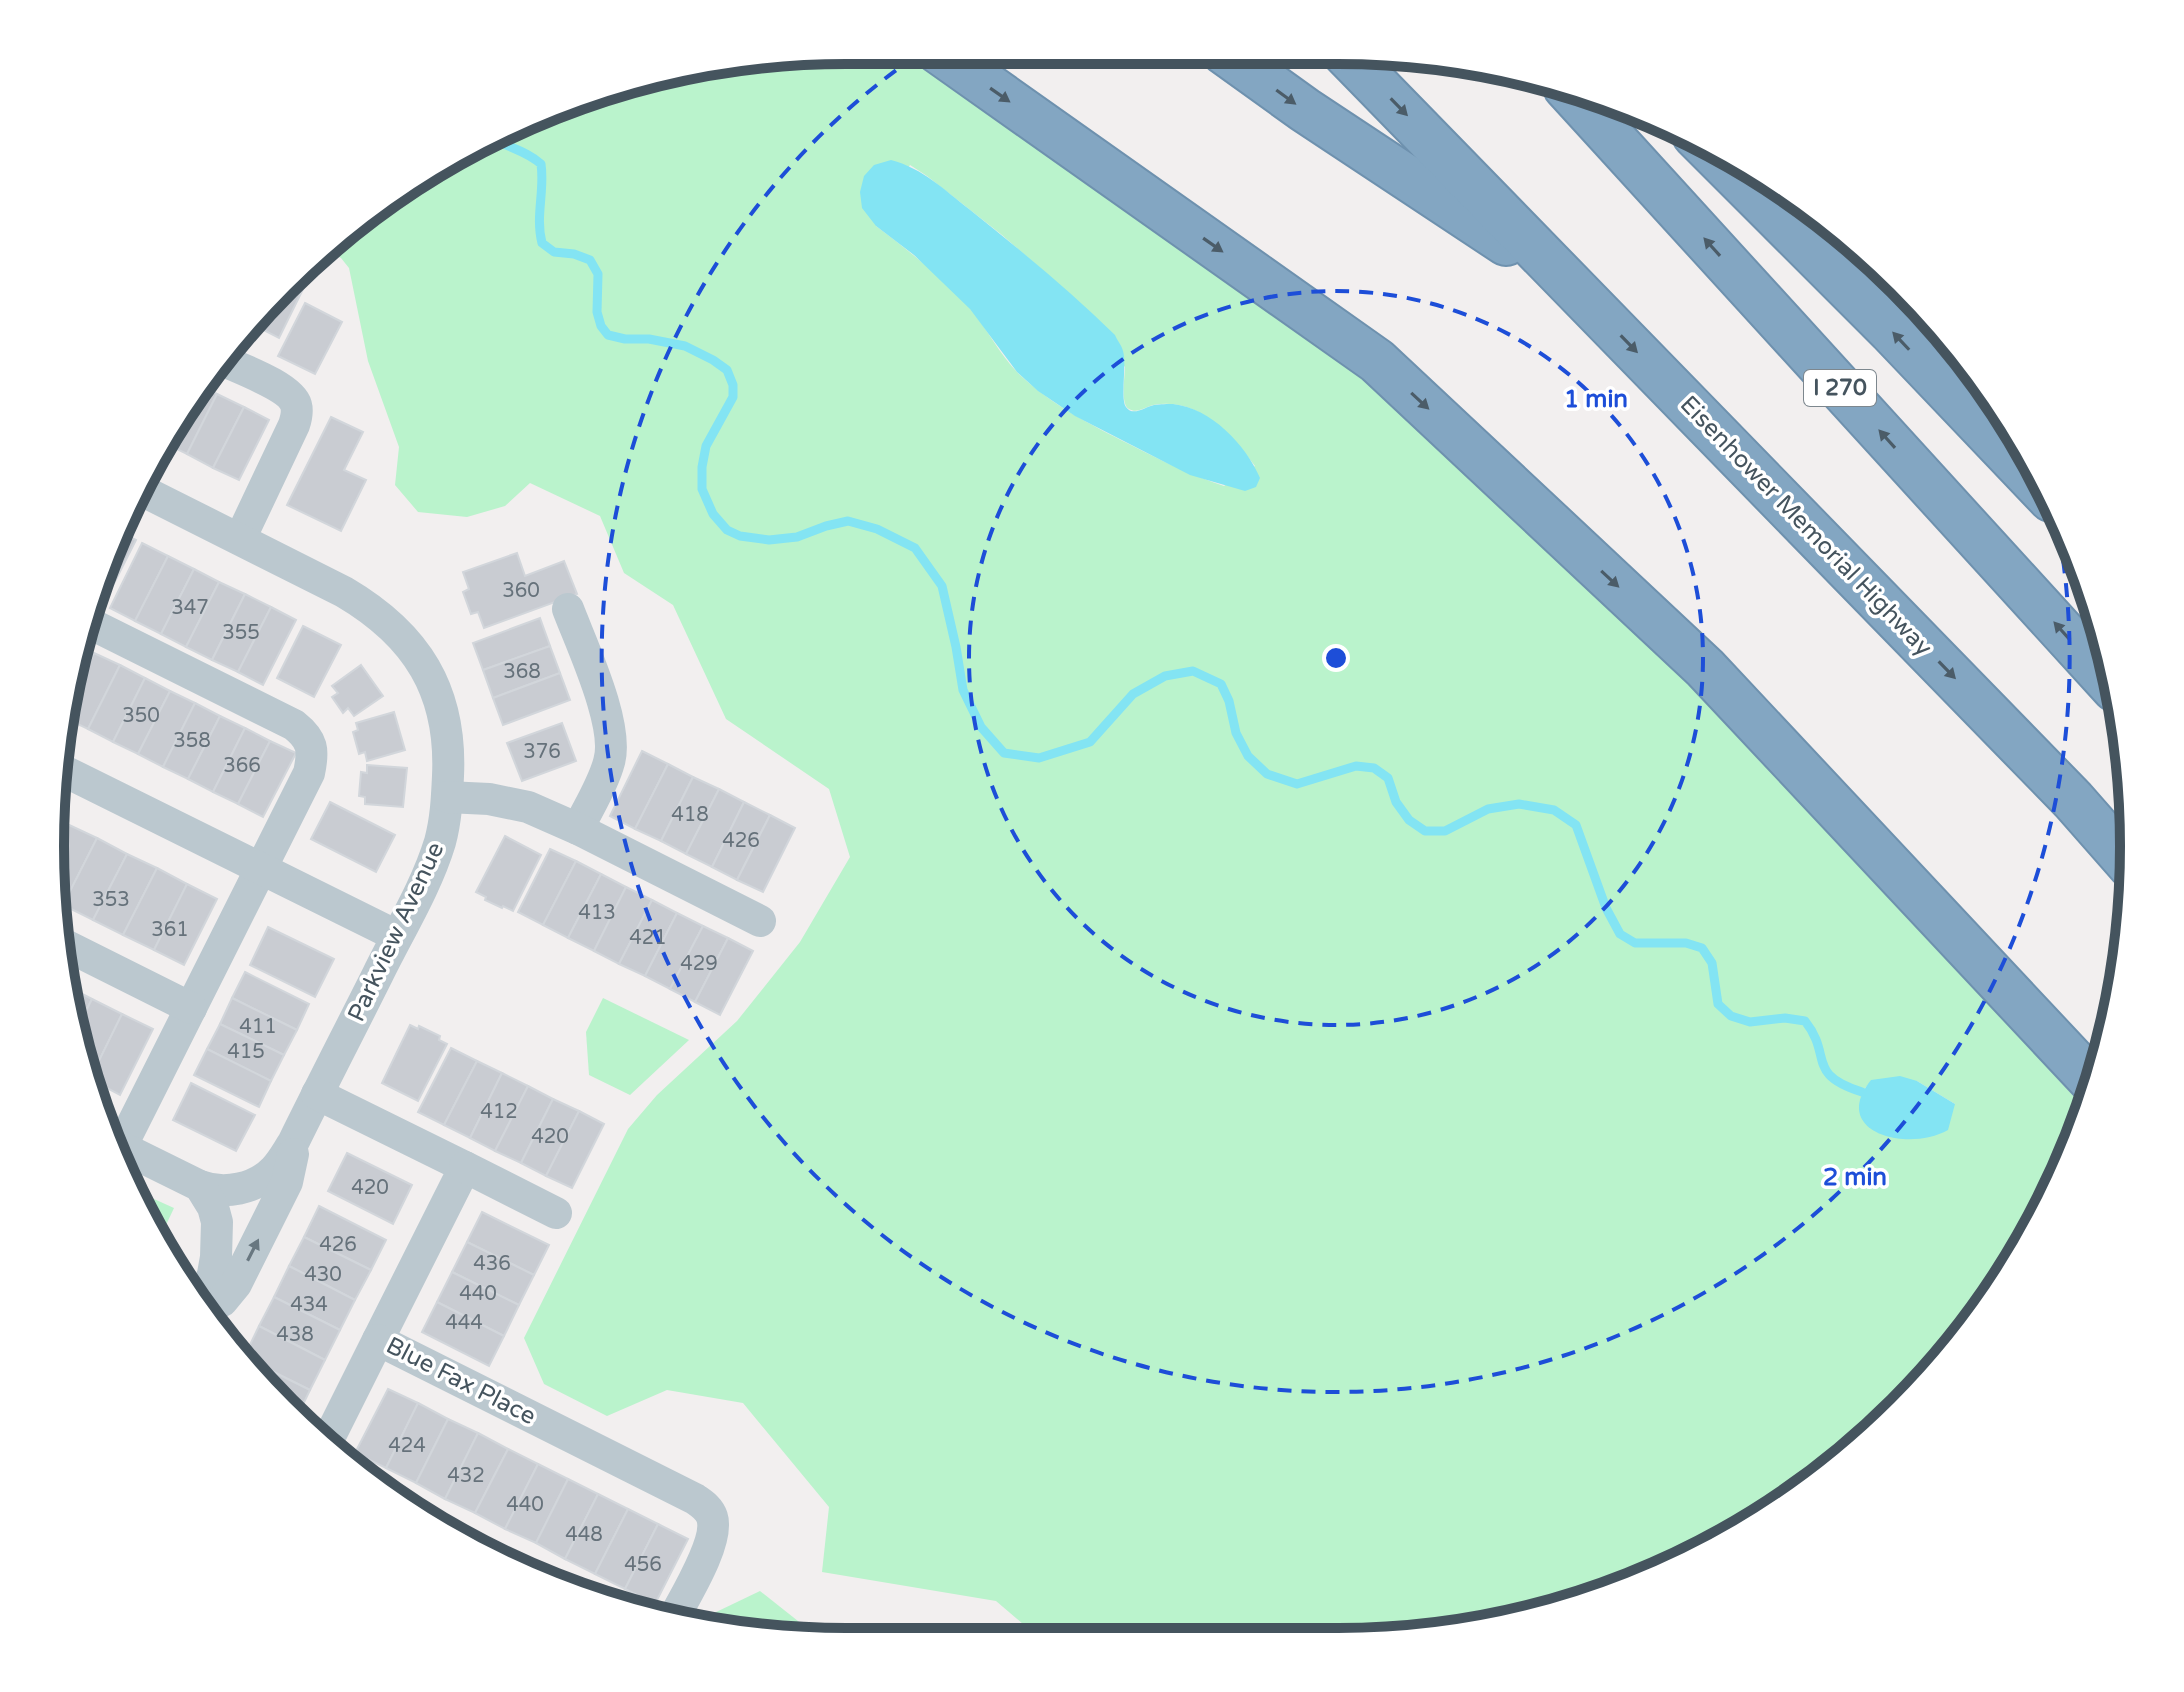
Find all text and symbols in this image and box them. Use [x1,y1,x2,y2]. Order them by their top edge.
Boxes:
one-way arrow [990,87,1011,102]
one-way arrow [1276,89,1297,104]
one-way arrow [1389,97,1407,116]
one-way arrow [1202,237,1224,253]
one-way arrow [1703,237,1721,256]
one-way arrow [1892,332,1910,351]
one-way arrow [1619,334,1638,353]
road number: I 270 [1804,370,1876,406]
text: 1 min [1564,385,1628,414]
street label: Eisenhower Memorial Highway [1674,390,1938,662]
one-way arrow [1411,392,1430,410]
one-way arrow [1878,429,1896,449]
one-way arrow [1600,569,1619,587]
house number: 360 [502,579,540,603]
house number: 347 [171,596,209,620]
house number: 355 [222,621,260,645]
one-way arrow [2054,622,2072,641]
centre of rings [1322,644,1350,672]
house number: 368 [503,660,541,684]
one-way arrow [1937,660,1956,679]
house number: 350 [122,704,160,728]
house number: 358 [173,729,211,753]
house number: 376 [523,740,561,764]
house number: 366 [223,754,261,778]
house number: 418 [671,803,709,827]
house number: 426 [722,829,760,853]
street label: Parkview Avenue [342,838,450,1026]
house number: 353 [92,888,130,912]
house number: 413 [578,901,616,925]
house number: 361 [151,918,189,942]
house number: 421 [629,926,667,950]
house number: 429 [680,952,718,976]
house number: 411 [239,1015,277,1039]
house number: 415 [227,1040,265,1064]
house number: 412 [480,1100,518,1124]
house number: 420 [531,1125,569,1149]
text: 2 min [1823,1163,1887,1192]
house number: 420 [351,1176,389,1200]
house number: 426 [319,1233,357,1257]
one-way arrow [246,1238,260,1261]
house number: 436 [473,1252,511,1276]
house number: 430 [304,1263,342,1287]
house number: 440 [459,1282,497,1306]
house number: 434 [290,1293,328,1317]
house number: 444 [445,1311,483,1335]
house number: 438 [276,1323,314,1347]
street label: Blue Fax Place [381,1331,541,1431]
house number: 424 [388,1434,426,1458]
house number: 432 [447,1464,485,1488]
house number: 440 [506,1493,544,1517]
house number: 448 [565,1523,603,1547]
house number: 456 [624,1553,662,1577]

